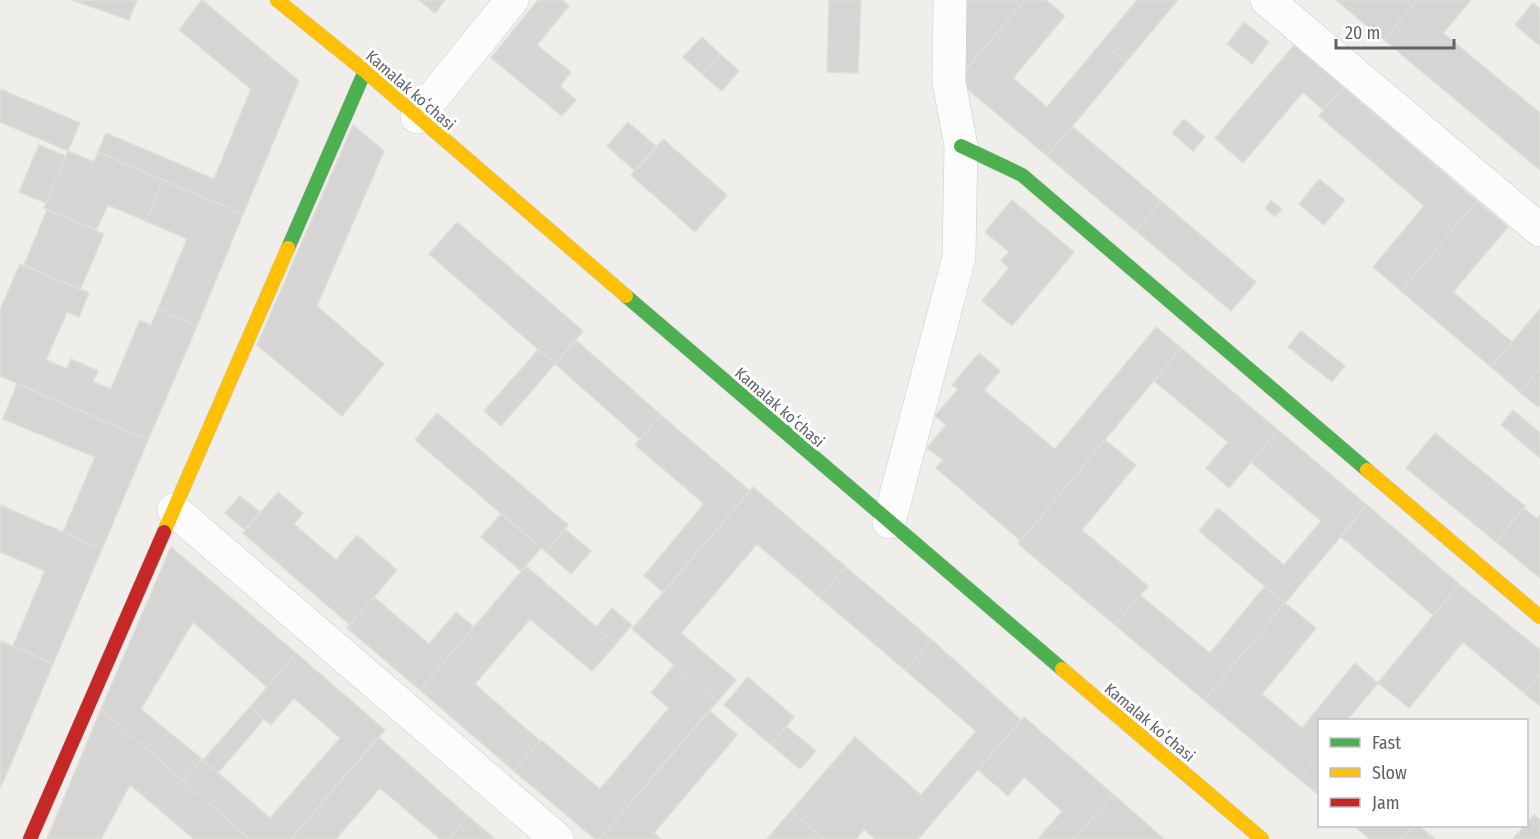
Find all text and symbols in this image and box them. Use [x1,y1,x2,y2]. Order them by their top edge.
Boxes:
scale bar [1336,12,1454,50]
text: 20 m [1345,22,1380,44]
street label: Kamalak koʻchasi [362,46,459,134]
street label: Kamalak koʻchasi [731,363,828,451]
street label: Kamalak koʻchasi [1101,679,1199,766]
legend [1318,719,1528,827]
text: Fast [1372,732,1401,754]
text: Slow [1372,762,1407,784]
text: Jam [1372,792,1400,814]

